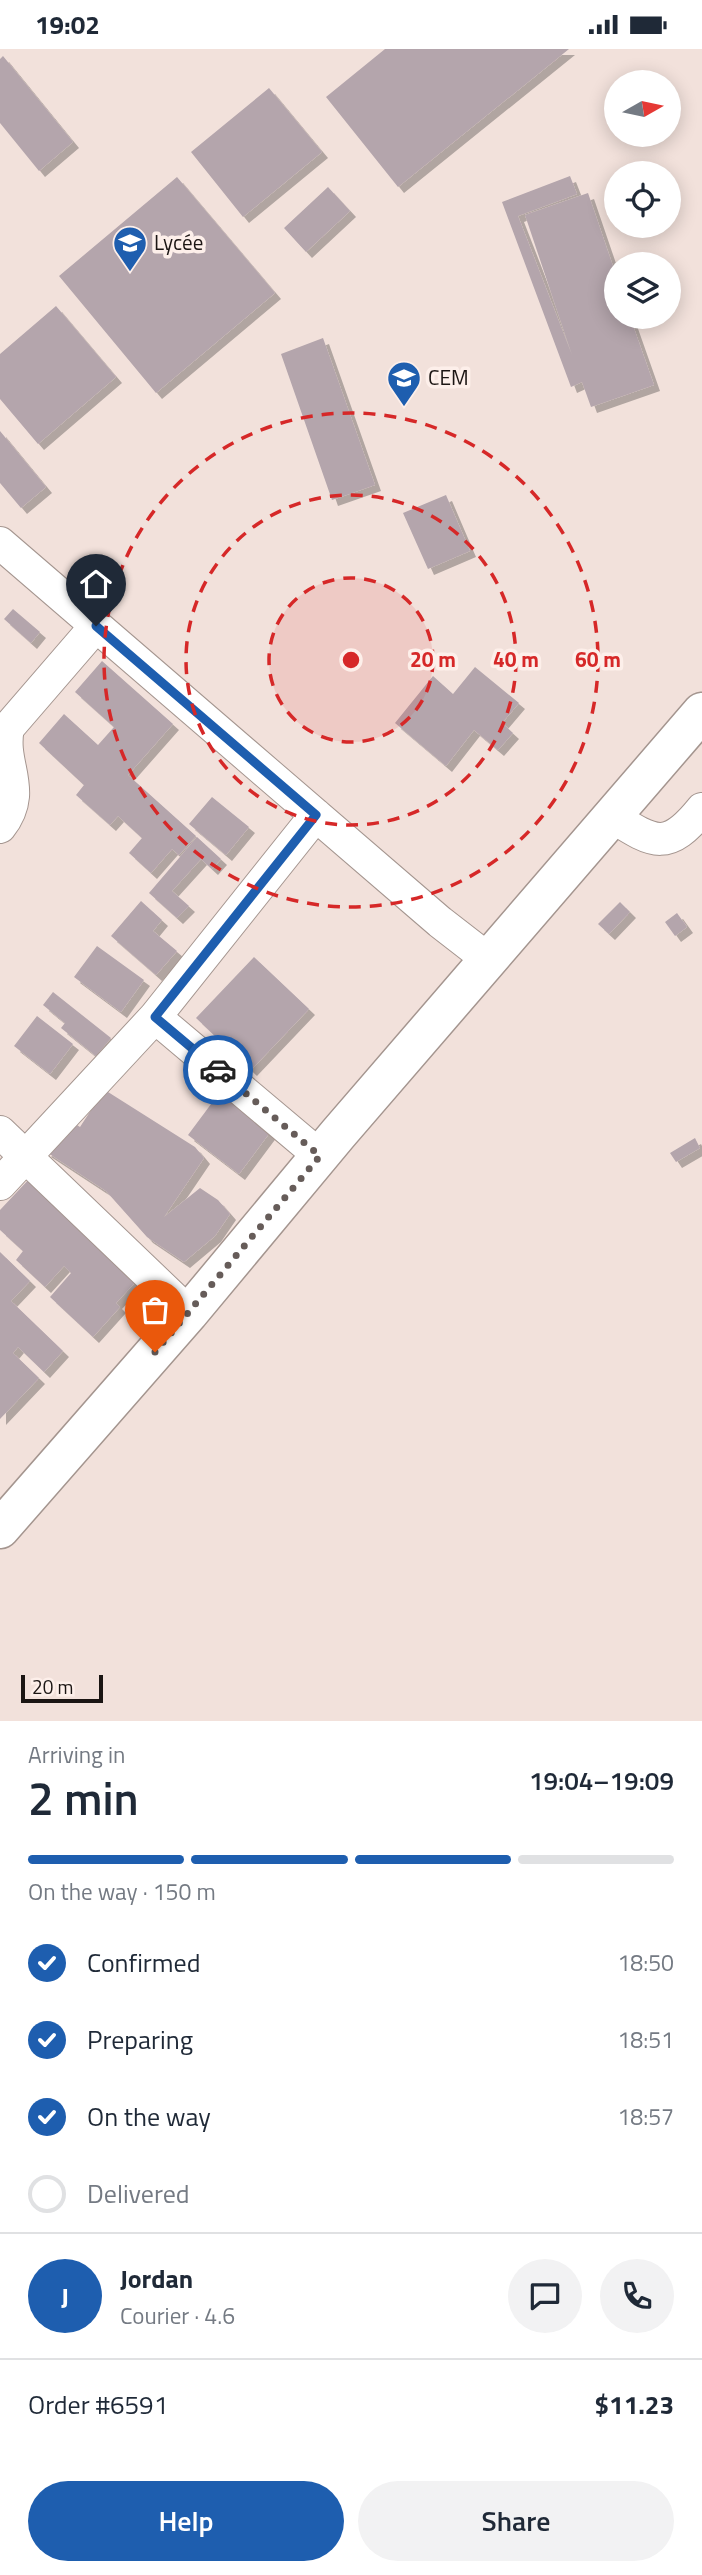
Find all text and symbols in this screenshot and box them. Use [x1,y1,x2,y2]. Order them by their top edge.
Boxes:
text: 19:02 [35,5,100,44]
north arrow [604,70,681,147]
map controls [604,70,681,329]
button: locate [604,161,681,238]
school or university icon: Lycée [111,224,149,273]
place label: Lycée [154,226,203,258]
button: layers [604,252,681,329]
school or university icon: CEM [385,359,423,408]
place label: CEM [428,361,469,393]
pin [66,554,126,626]
icon: home [77,565,115,603]
text: 20 m [410,643,456,675]
text: 40 m [493,643,539,675]
text: 60 m [575,643,621,675]
centre of rings [339,648,363,672]
courier [183,1035,253,1105]
icon: car [199,1051,237,1089]
pin [125,1280,185,1352]
icon: bag [136,1291,174,1329]
scale bar [21,1672,103,1704]
text: 20 m [32,1672,73,1701]
text: Arriving in [28,1737,125,1772]
text: 19:04–19:09 [529,1761,674,1800]
text: 2 min [28,1763,139,1833]
text: On the way · 150 m [28,1874,216,1909]
text: Confirmed [87,1943,201,1982]
icon: check [28,1944,66,1982]
text: 18:50 [617,1945,674,1980]
text: Preparing [87,2020,193,2059]
icon: check [28,2021,66,2059]
text: 18:51 [617,2022,674,2057]
text: On the way [87,2097,211,2136]
icon: check [28,2098,66,2136]
text: 18:57 [617,2099,674,2134]
text: Delivered [87,2174,190,2213]
text: Jordan [120,2259,193,2298]
button: chat [508,2259,582,2333]
button: phone [600,2259,674,2333]
text: J [61,2277,69,2316]
text: Courier · 4.6 [120,2298,235,2333]
text: Order #6591 [28,2385,168,2424]
text: $11.23 [595,2385,674,2424]
button: Help [28,2481,344,2561]
button: Share [358,2481,674,2561]

